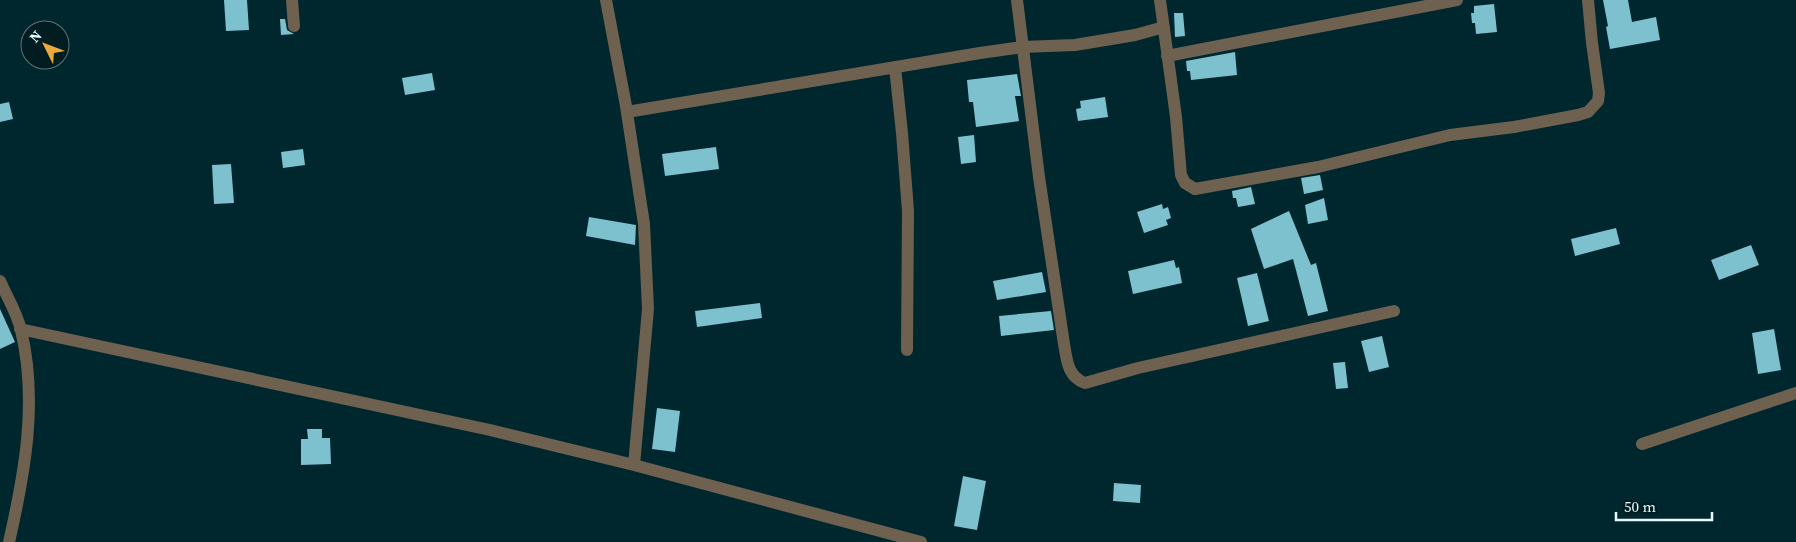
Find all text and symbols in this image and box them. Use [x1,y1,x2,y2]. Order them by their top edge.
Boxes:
north arrow [20,20,70,70]
text: N [24,26,46,47]
scale bar [1616,490,1712,522]
text: 50 m [1624,496,1656,517]

